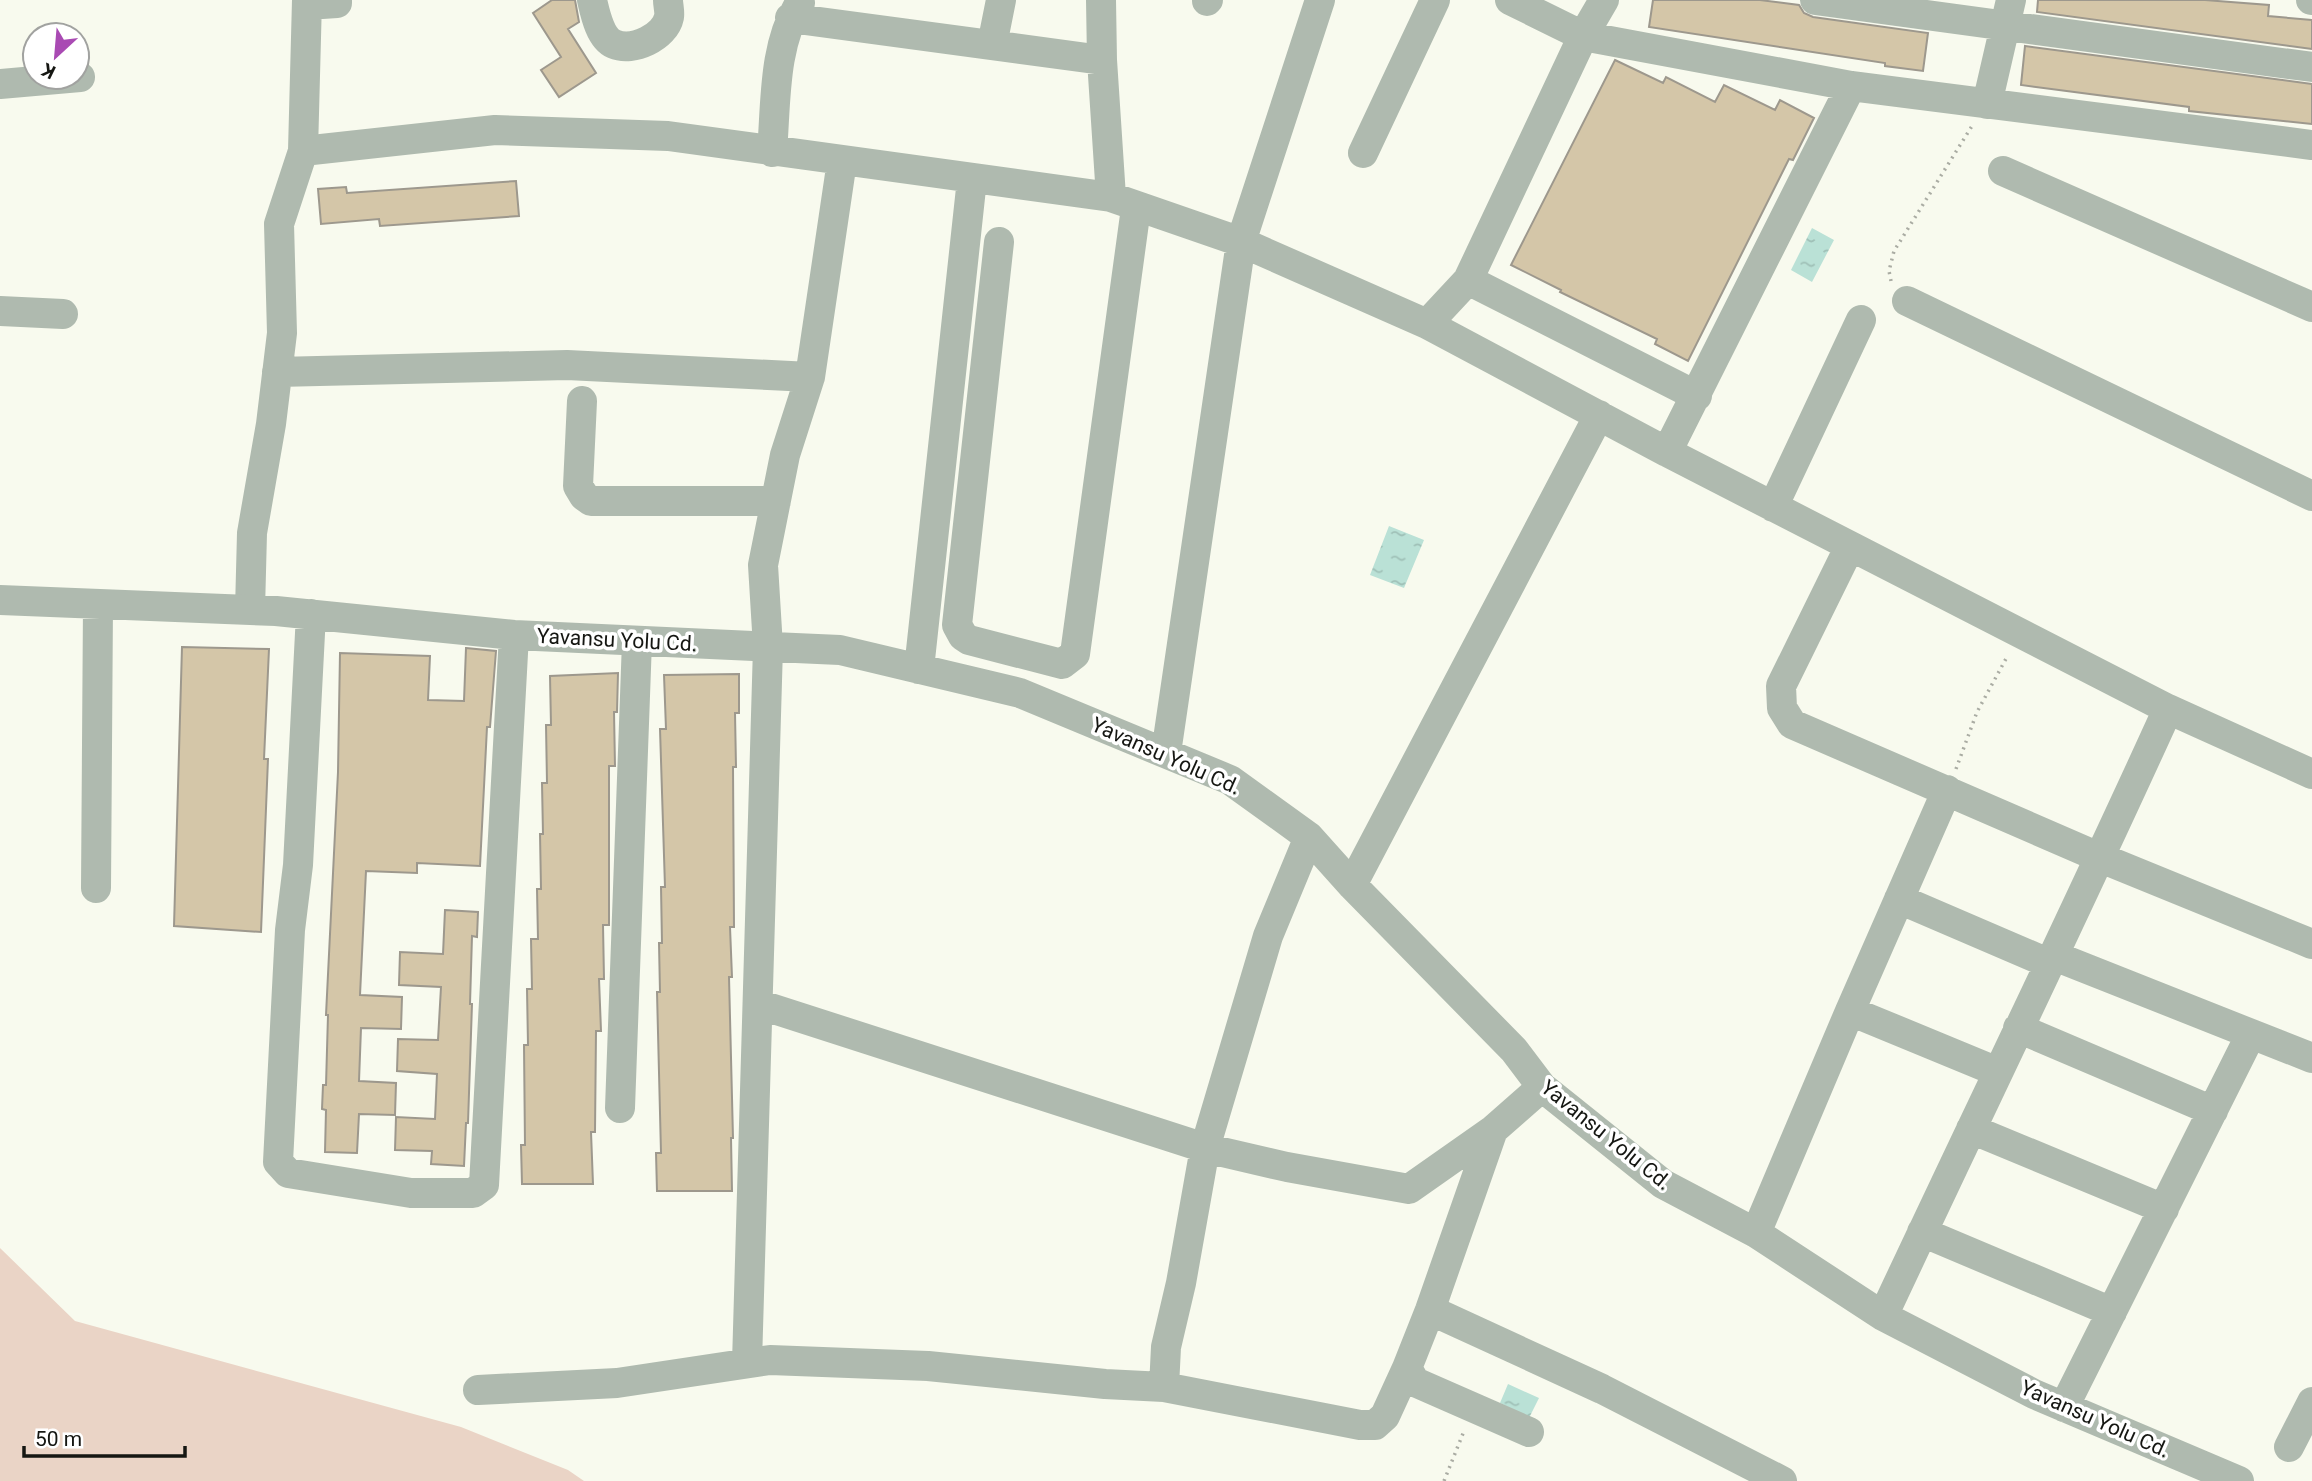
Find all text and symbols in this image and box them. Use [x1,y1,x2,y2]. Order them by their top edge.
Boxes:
north arrow [21,21,91,91]
text: K [37,57,59,84]
street label: Yavansu Yolu Cd. [536,624,698,656]
street label: Yavansu Yolu Cd. [1088,712,1244,800]
street label: Yavansu Yolu Cd. [1536,1075,1676,1195]
street label: Yavansu Yolu Cd. [2017,1375,2173,1463]
scale bar [24,1414,186,1458]
text: 50 m [35,1427,82,1451]

